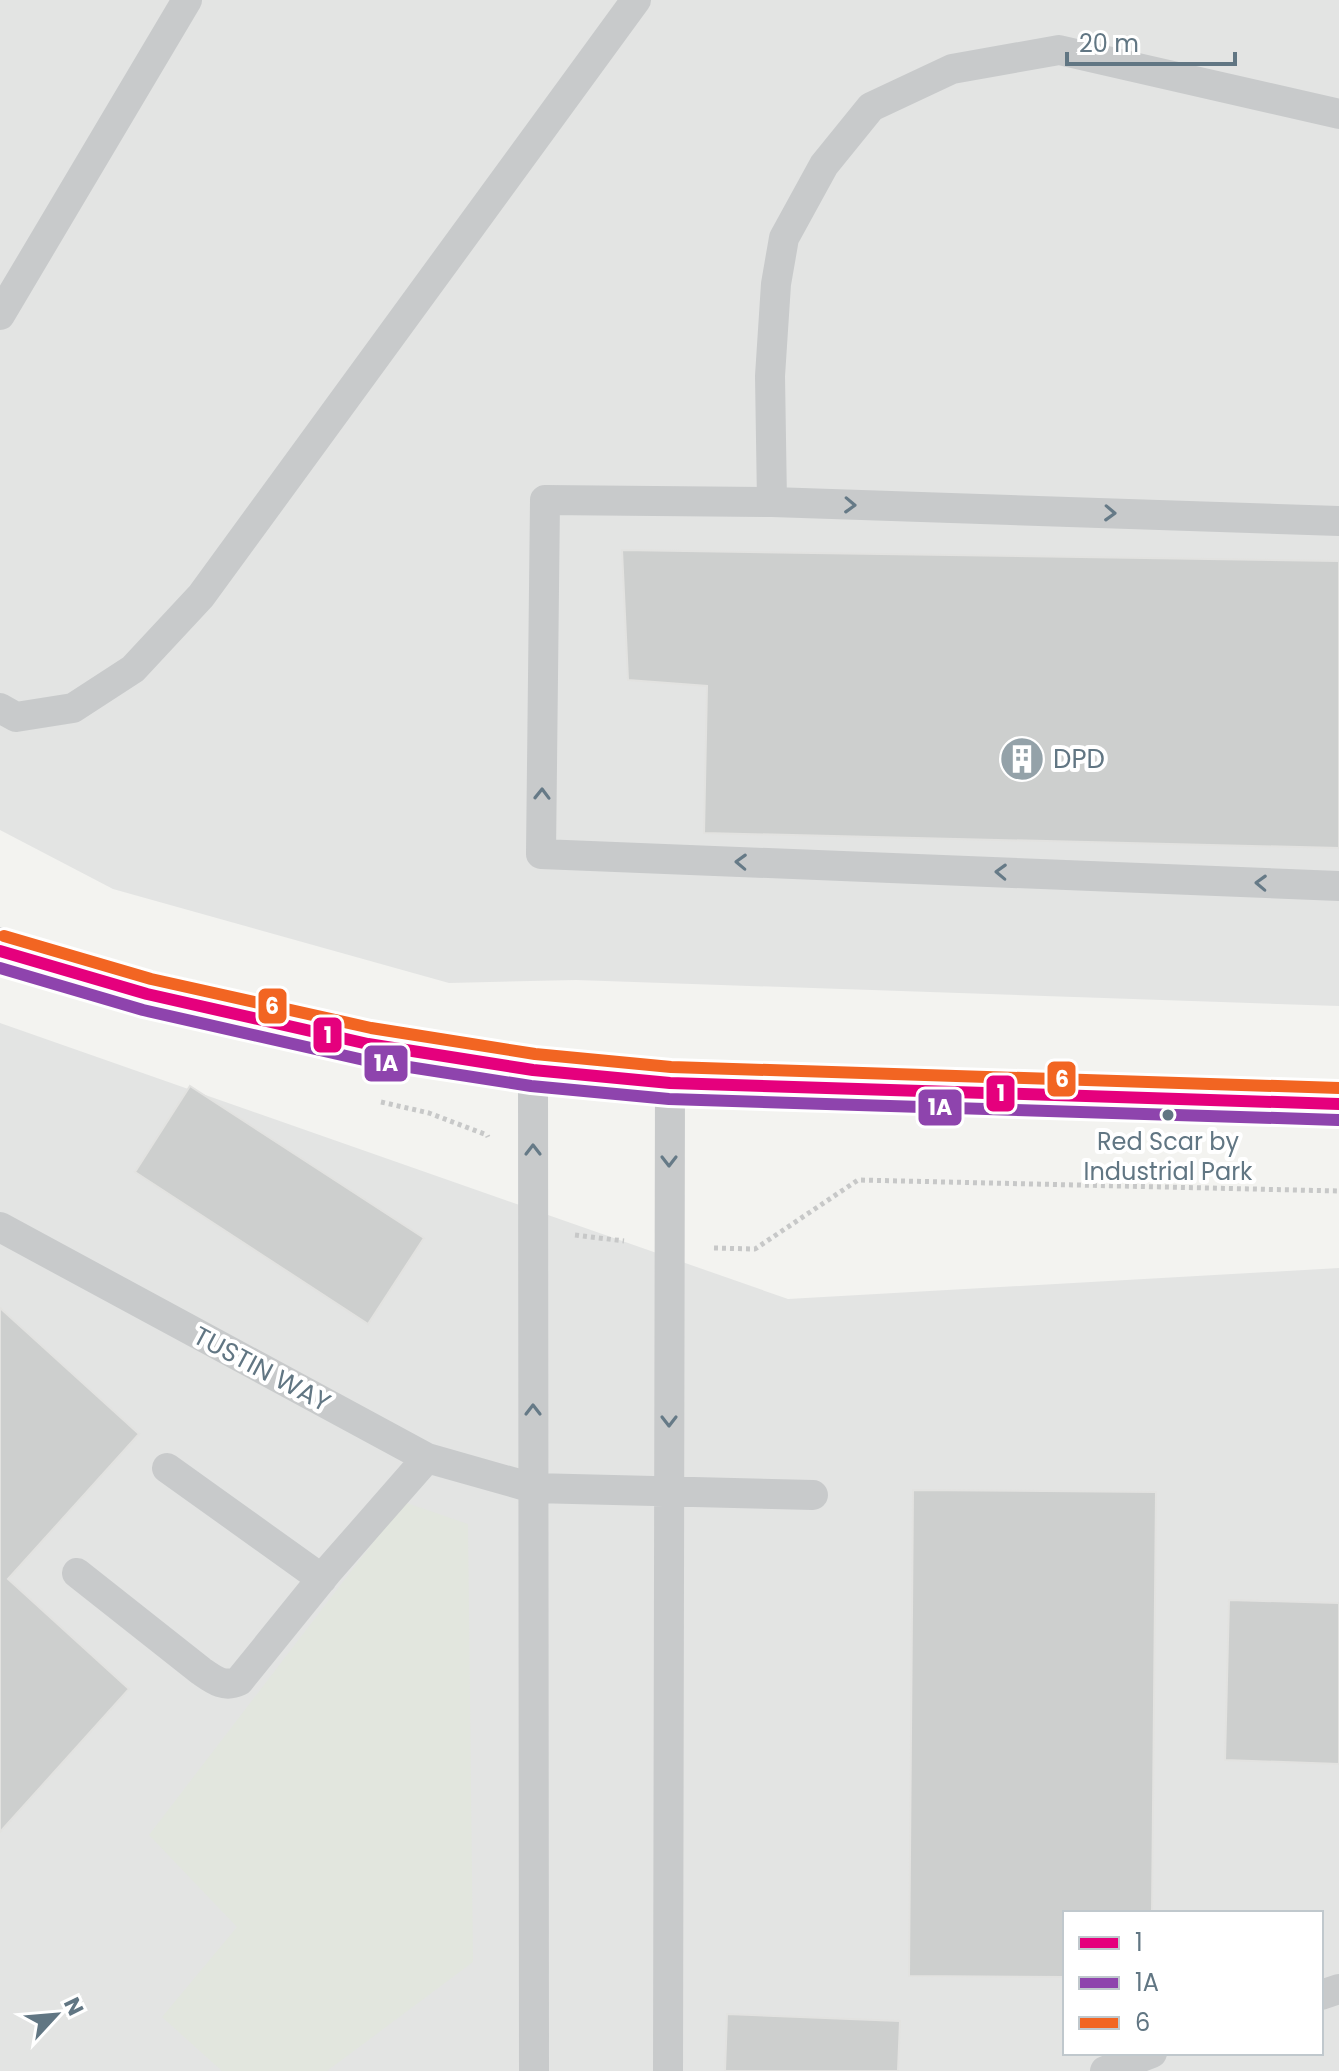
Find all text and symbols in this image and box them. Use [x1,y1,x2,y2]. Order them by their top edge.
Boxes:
scale bar [1067,16,1235,66]
text: 20 m [1079,27,1139,60]
one-way arrow [844,496,857,513]
one-way arrow [1104,505,1117,522]
building icon: DPD [998,735,1046,783]
place label: DPD [1053,741,1105,777]
one-way arrow [533,787,551,800]
one-way arrow [734,854,747,871]
one-way arrow [994,864,1007,881]
one-way arrow [1254,874,1267,891]
line badge: 6 [257,987,288,1025]
text: 6 [265,991,279,1022]
line badge: 1 [312,1016,343,1054]
text: 1 [324,1020,332,1051]
line badge: 1A [363,1044,409,1083]
text: 1A [374,1048,398,1079]
line badge: 6 [1046,1060,1077,1098]
text: 6 [1055,1064,1069,1095]
line badge: 1 [985,1074,1016,1113]
text: 1 [997,1078,1005,1109]
line badge: 1A [917,1088,963,1127]
text: 1A [928,1092,952,1123]
marker: Red Scar by Industrial Park [1160,1107,1176,1123]
place label: Red Scar by Industrial Park [1084,1125,1253,1188]
one-way arrow [524,1143,542,1156]
one-way arrow [660,1155,678,1168]
street label: TUSTIN WAY [187,1318,337,1420]
one-way arrow [524,1403,542,1416]
one-way arrow [660,1415,678,1428]
legend [1063,1911,1323,2055]
text: 1 [1135,1926,1143,1959]
text: 1A [1135,1966,1159,1999]
north arrow [16,1975,96,2055]
text: N [56,1992,91,2021]
text: 6 [1135,2006,1150,2039]

